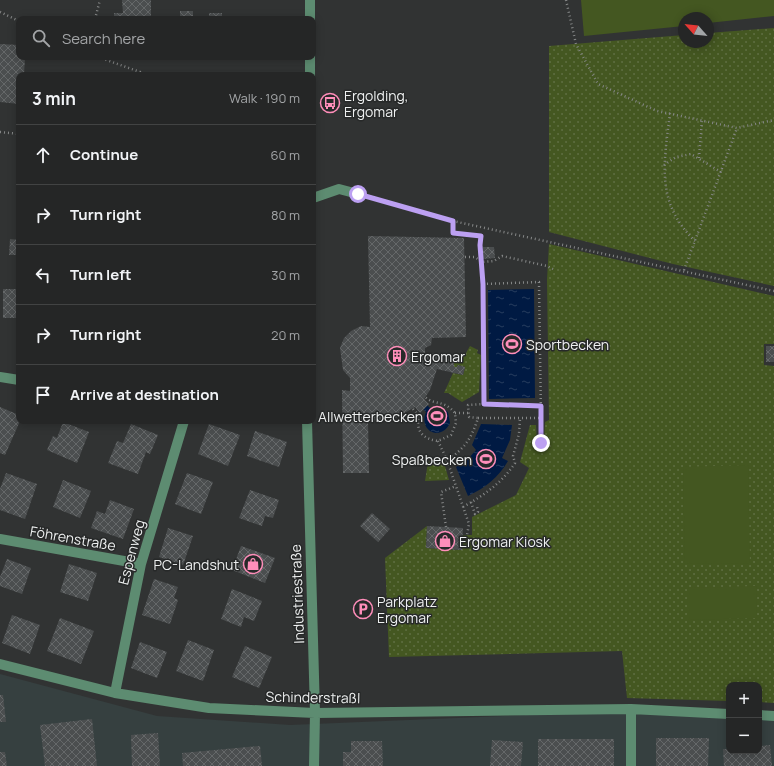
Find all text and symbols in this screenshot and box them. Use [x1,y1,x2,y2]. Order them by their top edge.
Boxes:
north arrow [678,12,714,48]
search box [16,16,316,60]
icon: search [30,27,52,49]
text: Search here [62,28,145,49]
place label: Ergolding, Ergomar [344,86,408,121]
text: 3 min [32,87,76,110]
text: Walk · 190 m [229,89,300,107]
bus stop icon: Ergolding, Ergomar [319,92,341,114]
icon: ahead [32,144,54,166]
text: Continue [70,144,138,165]
text: 60 m [270,146,300,164]
route start [349,185,367,203]
icon: right [32,204,54,226]
text: Turn right [70,204,141,225]
text: 80 m [271,206,300,224]
icon: left [32,264,54,286]
text: Turn left [70,264,132,285]
text: 30 m [271,266,300,284]
icon: right [32,324,54,346]
text: Turn right [70,324,141,345]
text: 20 m [271,326,300,344]
sports icon: Sportbecken [501,333,523,355]
place label: Sportbecken [526,335,609,354]
building icon: Ergomar [386,345,408,367]
place label: Ergomar [411,347,465,366]
icon: arrive [32,384,54,406]
text: Arrive at destination [70,384,219,405]
sports icon: Allwetterbecken [426,405,448,427]
place label: Allwetterbecken [318,407,423,426]
route end [532,434,550,452]
sports icon: Spaßbecken [475,448,497,470]
place label: Spaßbecken [392,450,472,469]
street label: Espenweg [113,517,149,587]
street label: Föhrenstraße [29,521,117,555]
shop icon: Ergomar Kiosk [434,530,456,552]
place label: Ergomar Kiosk [459,532,551,551]
street label: Industriestraße [286,544,308,644]
shop icon: PC-Landshut [242,553,264,575]
place label: PC-Landshut [154,555,239,574]
place label: Parkplatz Ergomar [377,592,437,627]
parking icon: Parkplatz Ergomar [352,598,374,620]
map controls [726,682,762,754]
button: + [726,682,762,718]
street label: Schinderstraßl [266,687,360,707]
button: − [726,718,762,754]

